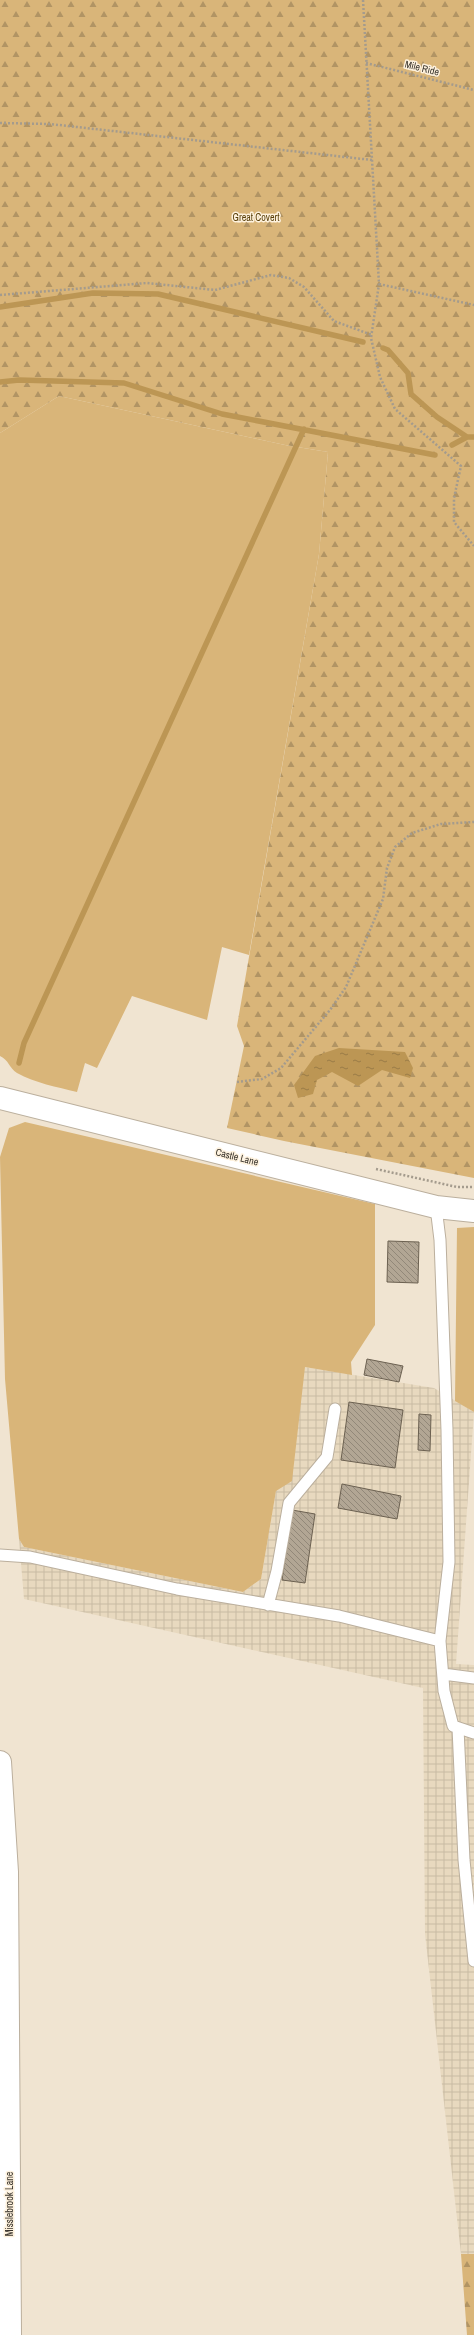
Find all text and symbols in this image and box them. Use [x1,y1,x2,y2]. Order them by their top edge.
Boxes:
street label: Mile Ride [403,57,441,79]
park label: Great Covert [233,211,280,224]
street label: Castle Lane [214,1145,260,1169]
street label: Misslebrook Lane [3,2171,16,2236]

